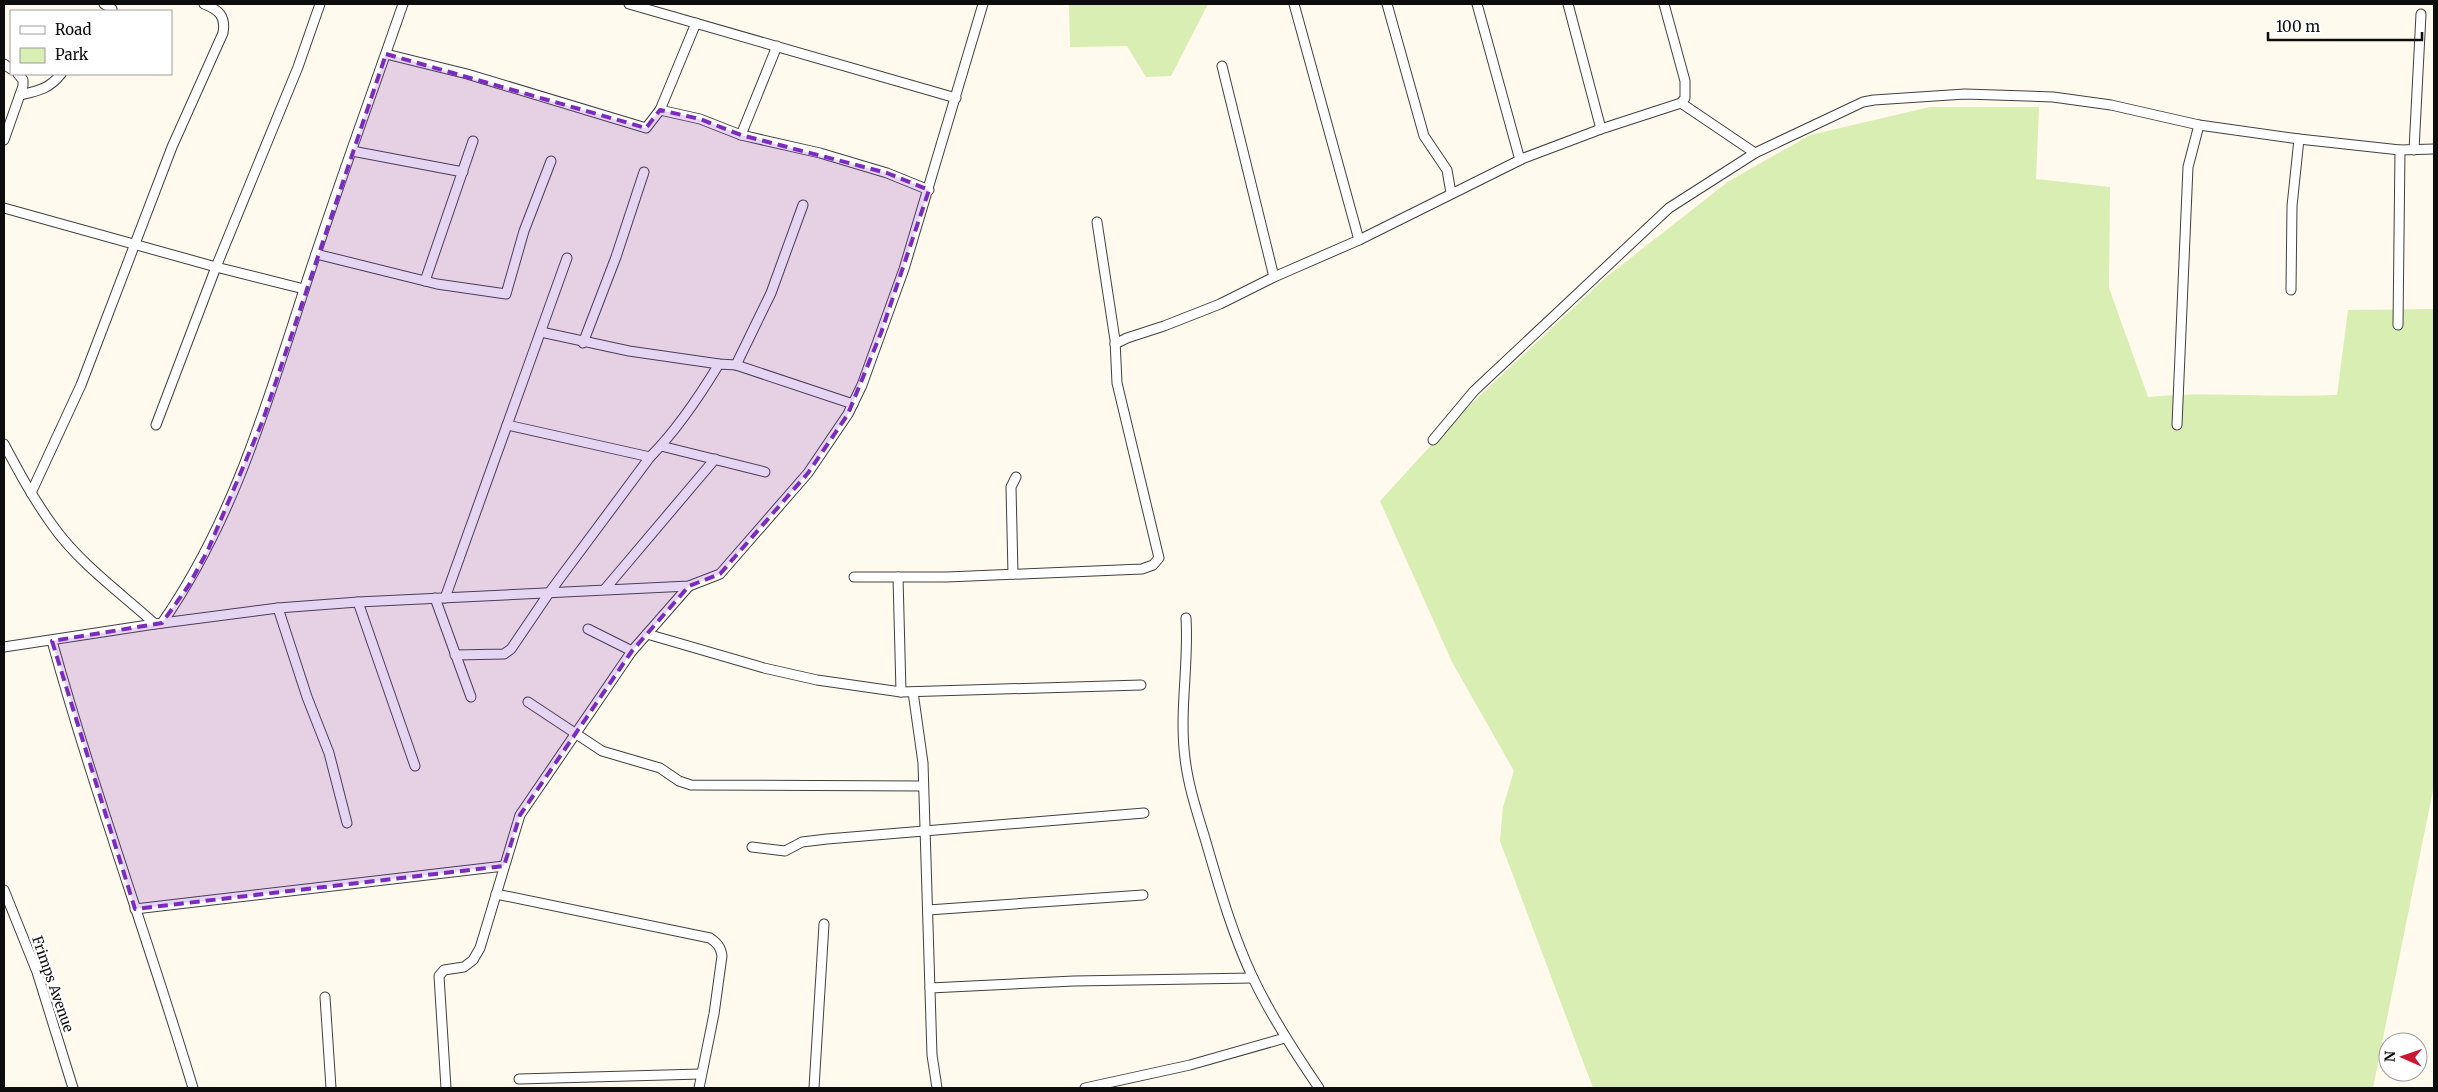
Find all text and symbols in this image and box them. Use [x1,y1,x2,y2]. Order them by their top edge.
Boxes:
legend [10,10,172,75]
scale bar [2268,10,2422,42]
text: 100 m [2276,17,2320,36]
text: Road [55,20,91,39]
text: Park [55,45,89,64]
street label: Frimps Avenue [28,933,78,1035]
north arrow [2378,1032,2428,1082]
text: N [2381,1051,2399,1062]

